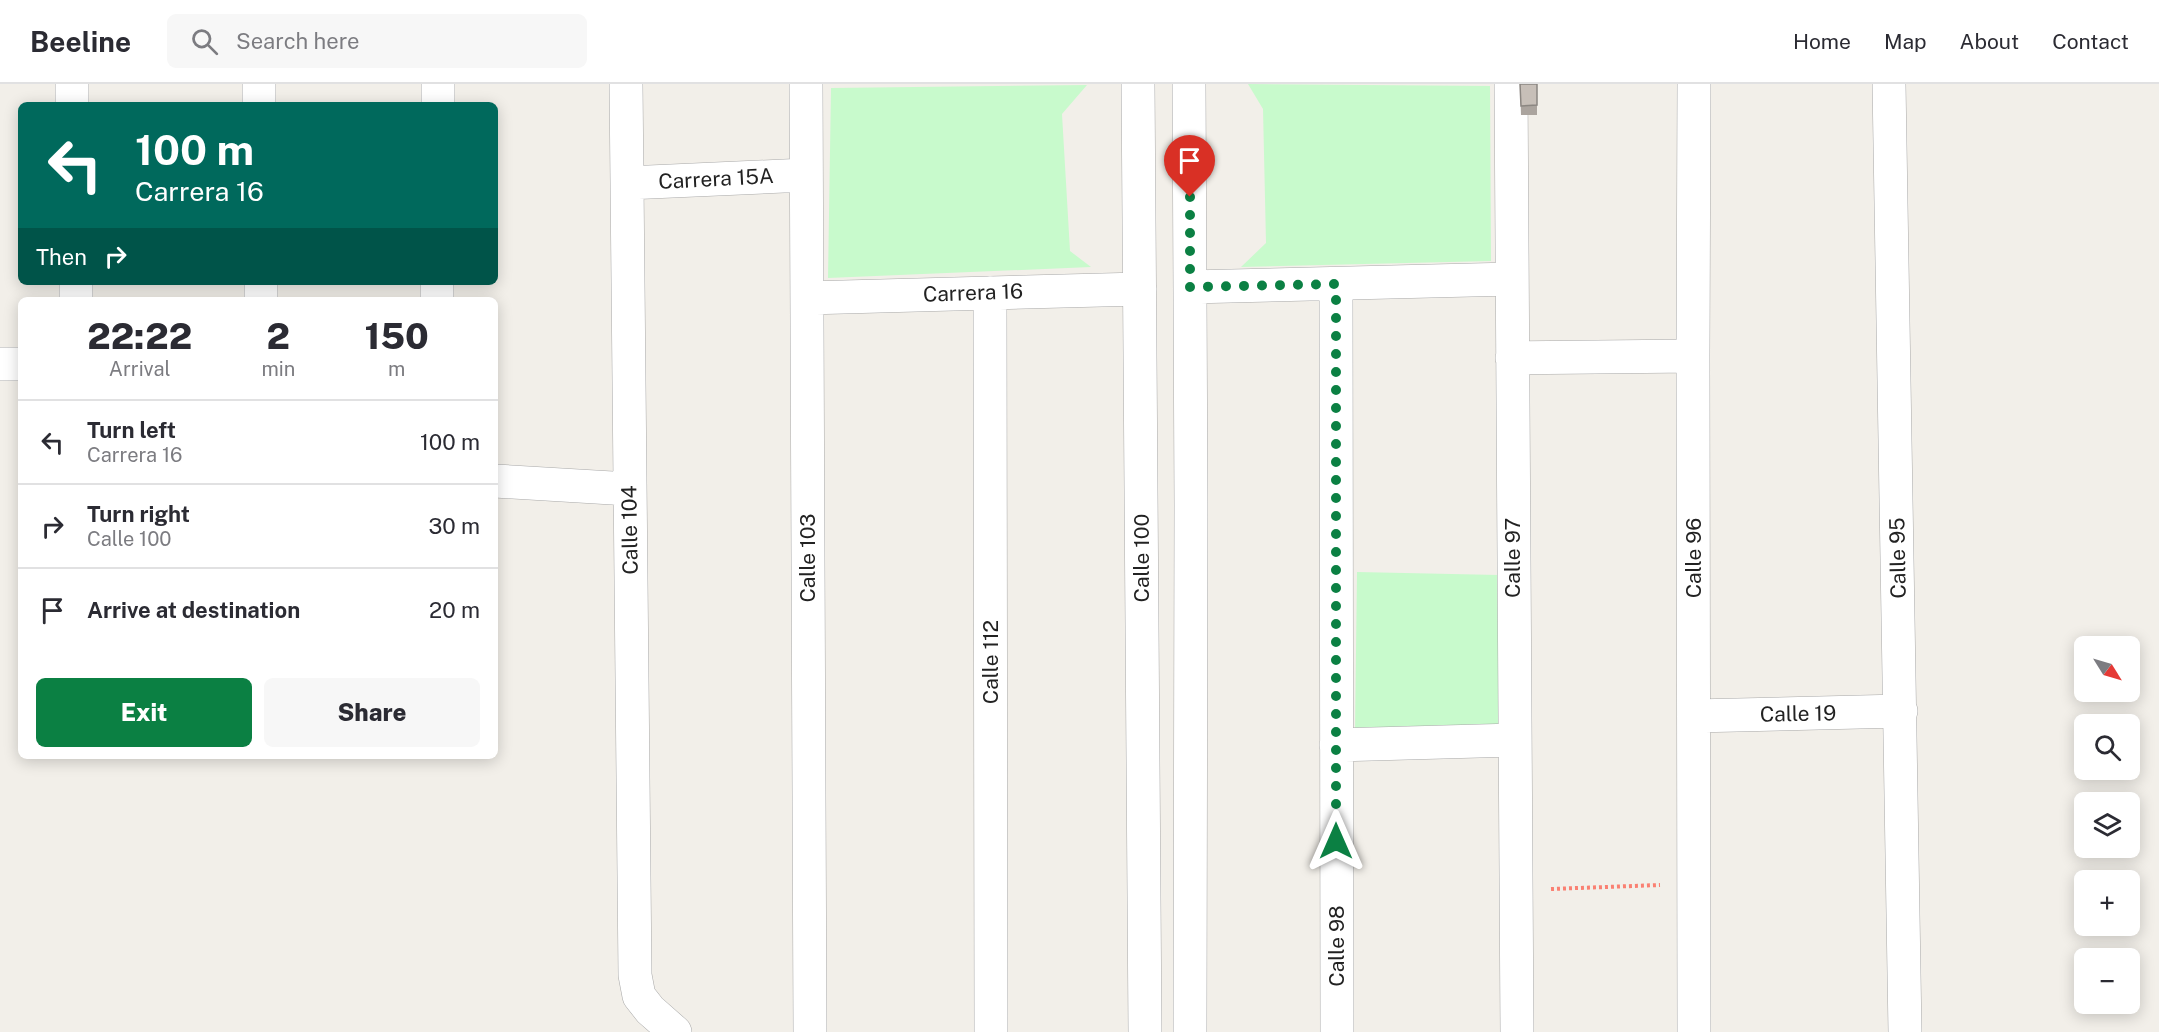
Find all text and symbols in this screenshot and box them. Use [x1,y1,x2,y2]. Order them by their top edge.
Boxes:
search box [167,14,587,68]
text: Beeline [30,25,131,58]
icon: search [188,25,221,58]
text: Search here [236,28,360,54]
text: Home [1793,29,1851,54]
text: Map [1884,29,1927,54]
text: About [1960,29,2019,54]
text: Contact [2052,29,2129,54]
text: 100 m [135,125,254,174]
icon: left [36,126,114,204]
pin [1164,135,1215,197]
icon: arrive [1173,144,1206,177]
street label: Carrera 15A [658,163,774,194]
text: Carrera 16 [135,175,264,207]
icon: right [99,240,132,273]
text: Then [36,244,87,270]
street label: Carrera 16 [922,278,1024,307]
text: 22:22 [87,315,192,357]
text: 2 [267,315,290,357]
text: 150 [364,315,429,357]
text: Arrival [109,357,171,381]
text: min [261,357,295,381]
text: m [388,357,405,381]
text: Turn left [87,417,176,443]
icon: left [36,426,69,459]
text: 100 m [420,429,480,455]
text: Carrera 16 [87,443,182,467]
street label: Calle 104 [616,485,643,575]
text: Turn right [87,501,190,527]
icon: right [36,510,69,543]
text: 30 m [428,513,480,539]
street label: Calle 103 [795,513,820,603]
street label: Calle 100 [1129,514,1154,602]
street label: Calle 95 [1884,517,1911,599]
street label: Calle 97 [1500,518,1525,598]
street label: Calle 96 [1681,518,1706,598]
text: Calle 100 [87,527,172,551]
icon: arrive [36,594,69,627]
text: Arrive at destination [87,597,300,623]
text: 20 m [429,597,480,623]
street label: Calle 112 [978,620,1003,704]
north arrow [2074,636,2140,702]
map controls [2074,636,2140,1014]
button: Exit [36,678,252,747]
button: Share [264,678,480,747]
street label: Calle 19 [1760,700,1836,727]
button: search [2074,714,2140,780]
button: layers [2074,792,2140,858]
position arrow [1304,809,1368,873]
button: + [2074,870,2140,936]
street label: Calle 98 [1324,905,1349,987]
button: − [2074,948,2140,1014]

